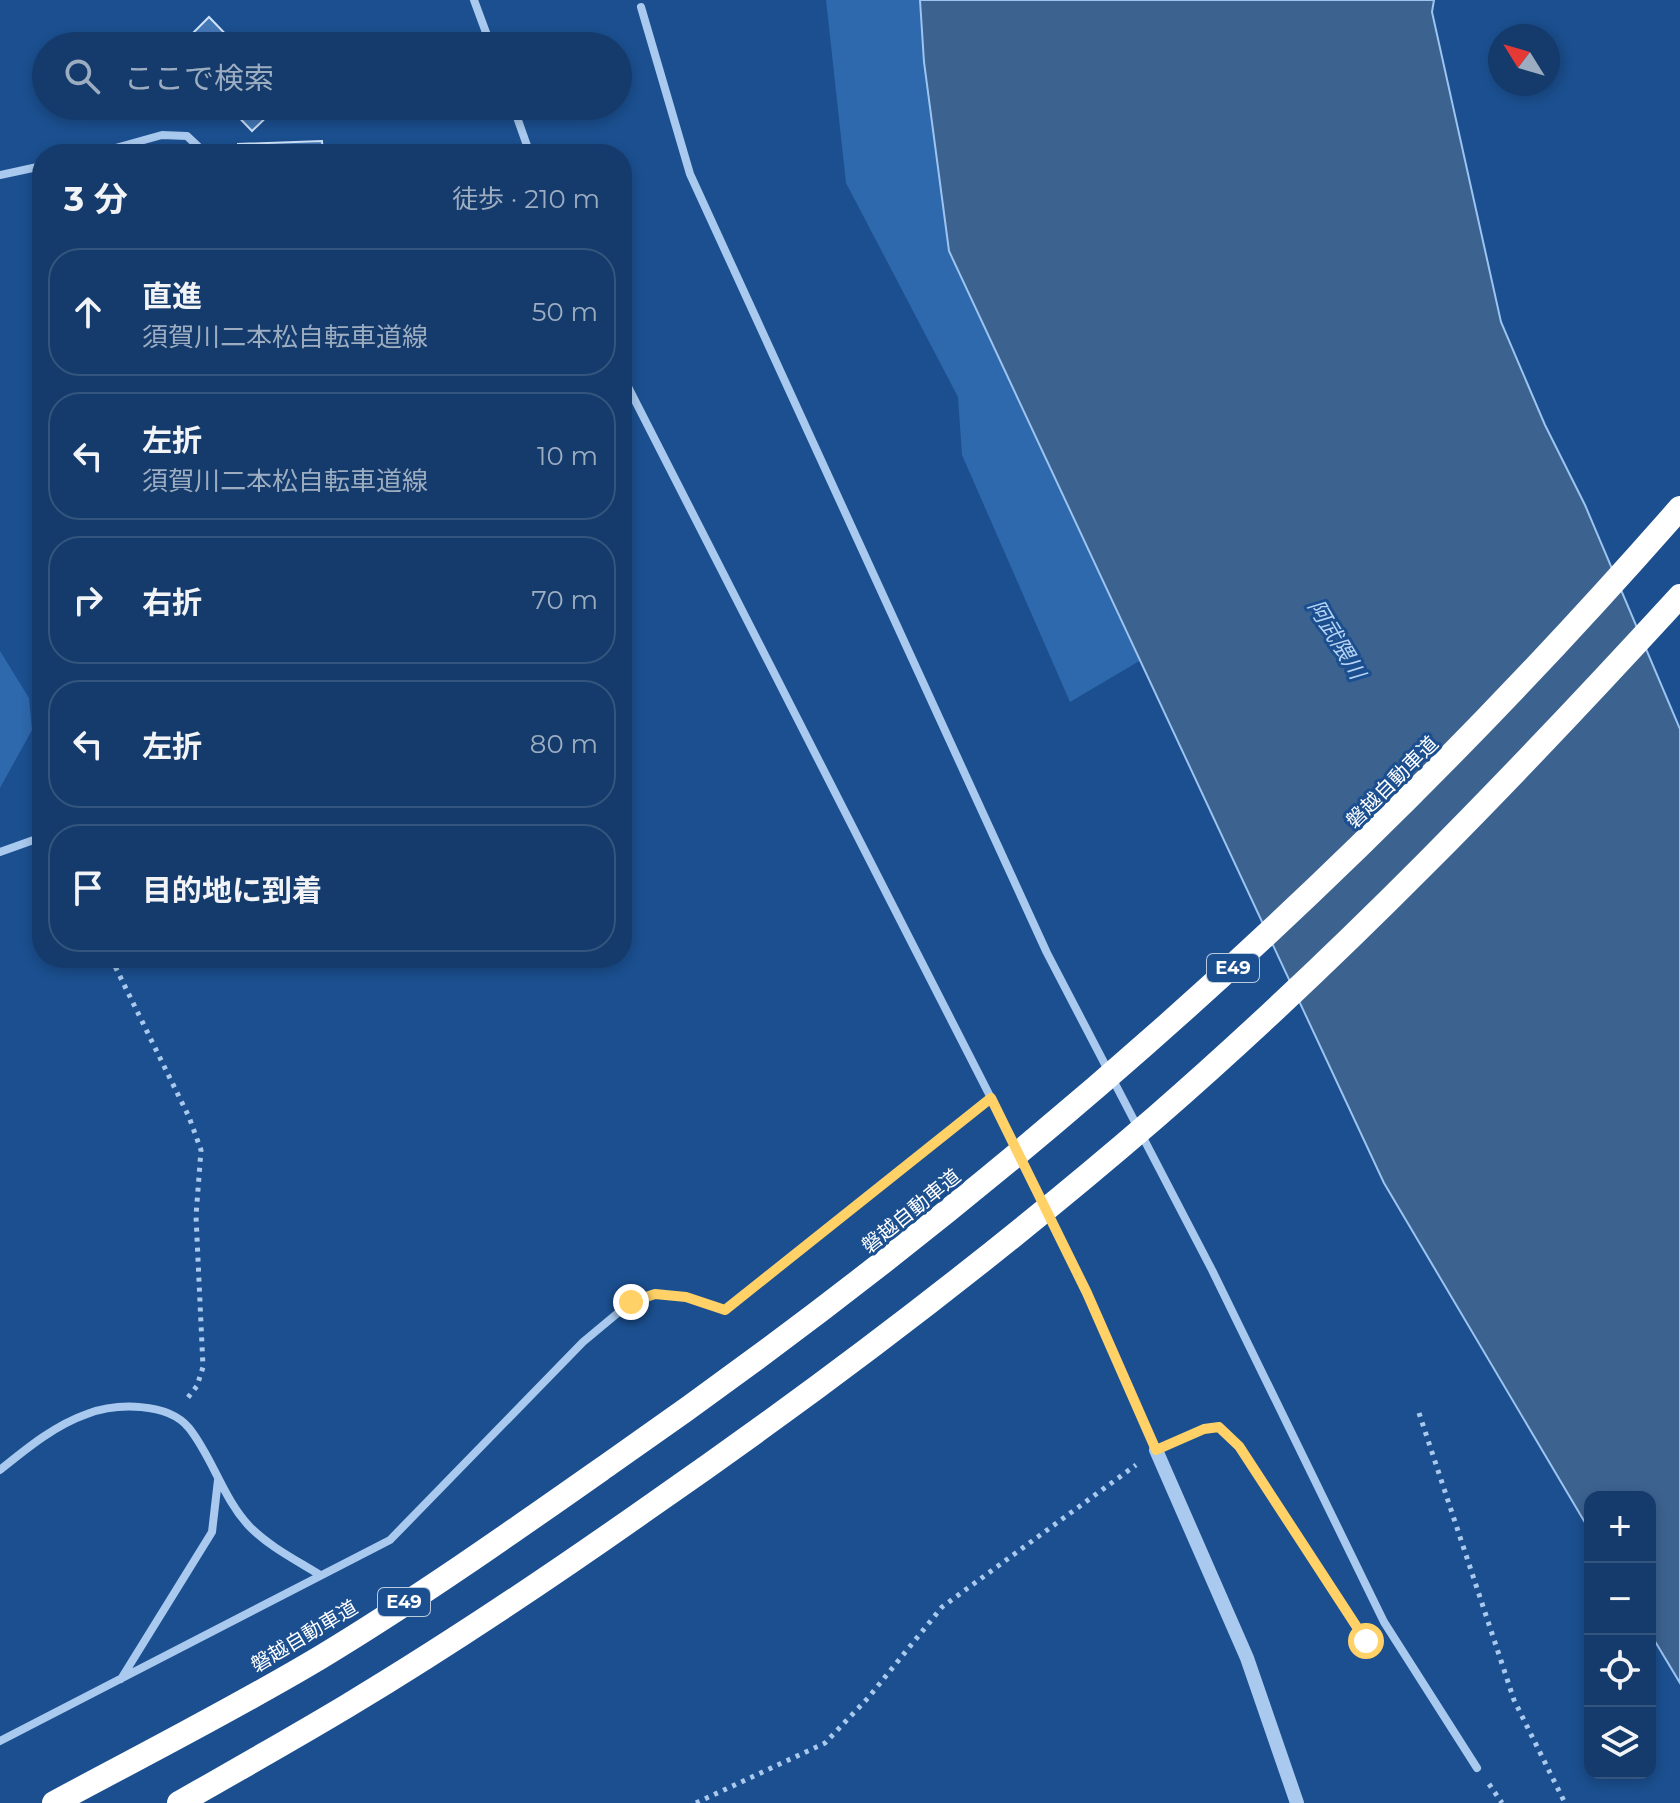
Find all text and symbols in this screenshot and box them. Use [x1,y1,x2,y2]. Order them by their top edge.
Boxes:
north arrow [1488,24,1560,96]
search box [32,32,632,120]
icon: search [60,54,104,98]
text: ここで検索 [124,60,274,97]
text: 3 分 [64,178,128,220]
text: 徒歩 · 210 m [452,183,600,215]
text: 直進 [142,278,202,315]
icon: ahead [66,290,110,334]
text: 50 m [532,296,598,328]
text: 須賀川二本松自転車道線 [142,321,428,353]
text: 左折 [142,422,202,459]
icon: left [66,434,110,478]
text: 10 m [537,440,598,472]
text: 須賀川二本松自転車道線 [142,465,428,497]
icon: right [66,578,110,622]
text: 右折 [142,584,202,621]
text: 70 m [532,584,598,616]
water label: 阿武隈川 [1302,595,1372,686]
icon: left [66,722,110,766]
text: 左折 [142,728,202,765]
text: 80 m [530,728,598,760]
street label: 磐越自動車道 [1341,731,1443,833]
icon: arrive [66,866,110,910]
text: 目的地に到着 [142,872,322,909]
road number: E49 [1207,954,1259,982]
street label: 磐越自動車道 [857,1164,965,1258]
route end [613,1284,649,1320]
map controls [1584,1491,1656,1779]
button: + [1584,1491,1656,1563]
button: − [1584,1563,1656,1635]
road number: E49 [378,1588,430,1616]
street label: 磐越自動車道 [246,1595,362,1677]
route start [1348,1623,1384,1659]
button: locate [1584,1635,1656,1707]
button: layers [1584,1707,1656,1779]

